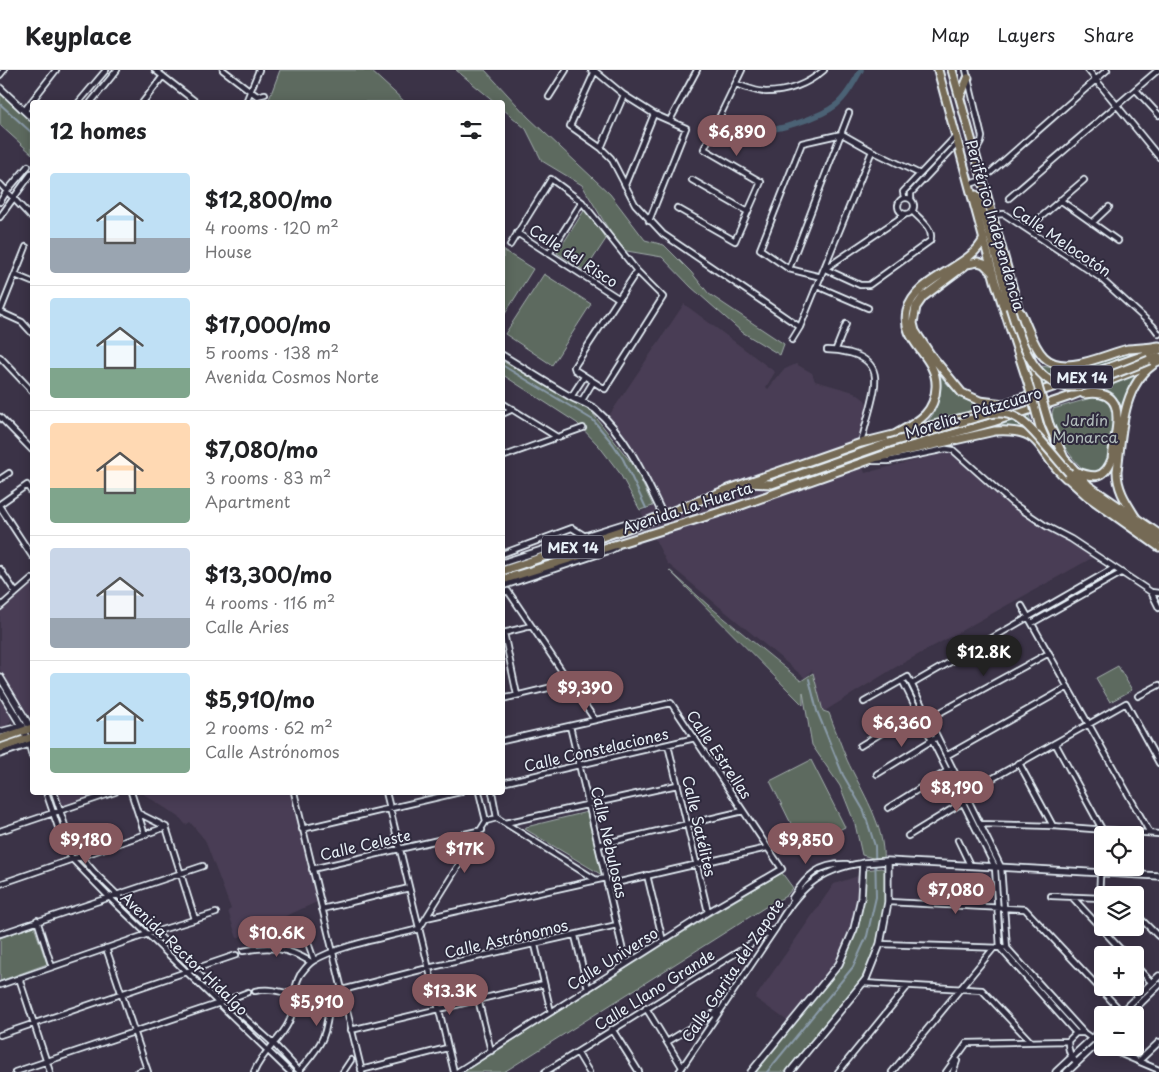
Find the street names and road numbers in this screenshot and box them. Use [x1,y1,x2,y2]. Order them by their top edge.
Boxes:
street label: Periférico Independencia [961,137,1032,314]
street label: Calle Melocotón [1008,198,1116,282]
street label: Calle del Risco [525,218,623,292]
road number: MEX 14 [1051,366,1113,388]
street label: Morelia - Pátzcuaro [902,380,1044,444]
street label: Avenida La Huerta [619,475,756,539]
road number: MEX 14 [542,536,604,558]
street label: Calle Estrellas [682,705,758,803]
street label: Calle Constelaciones [521,721,671,777]
street label: Calle Satélites [677,773,723,879]
street label: Calle Nebulosas [586,784,634,900]
street label: Calle Celeste [317,822,413,866]
street label: Avenida Rector Hidalgo [116,886,254,1020]
street label: Calle Garita del Zapote [675,893,789,1047]
street label: Calle Astrónomos [442,913,570,963]
street label: Calle Universo [562,921,662,995]
street label: Calle Llano Grande [589,943,719,1035]

